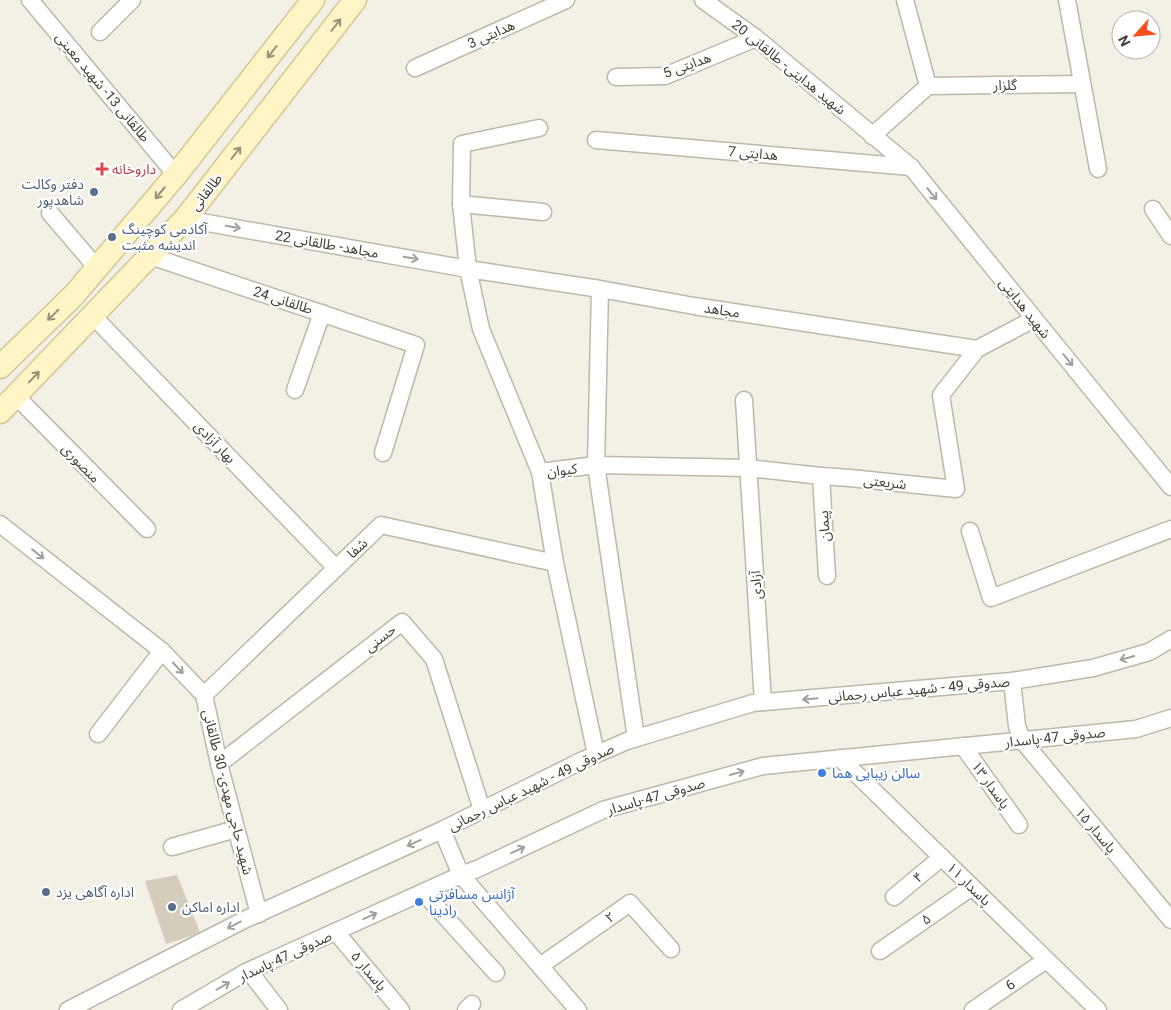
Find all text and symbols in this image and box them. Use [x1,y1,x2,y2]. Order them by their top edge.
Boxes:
north arrow [1111,10,1161,60]
street label: شهید هدایتی- طالقانی 20 [728,16,849,119]
street label: هدایتی 3 [465,17,517,52]
one-way arrow [330,18,341,31]
street label: طالقانی 13- شهید معینی [52,29,153,146]
text: N [1115,33,1134,49]
one-way arrow [266,45,277,58]
street label: هدایتی 5 [661,49,714,82]
street label: گلزار [992,77,1017,94]
street label: هدایتی 7 [727,143,779,164]
one-way arrow [231,147,242,160]
place label: داروخانه [112,161,157,178]
marker: داروخانه [96,163,108,175]
street label: طالقانی [187,170,226,214]
place label: دفتر وکالت شاهدپور [22,176,84,210]
marker: دفتر وکالت شاهدپور [88,186,100,198]
one-way arrow [154,187,166,200]
one-way arrow [927,187,938,200]
place label: آکادمی کوچینگ اندیشه مثبت [122,221,208,253]
one-way arrow [225,223,241,233]
street label: مجاهد- طالقانی 22 [274,227,380,262]
marker: آکادمی کوچینگ اندیشه مثبت [106,231,118,243]
one-way arrow [402,254,418,264]
street label: شهید هدایتی [995,275,1054,342]
street label: طالقانی 24 [251,283,315,318]
street label: مجاهد [703,299,741,321]
one-way arrow [47,309,59,321]
one-way arrow [1063,354,1074,367]
one-way arrow [28,371,40,384]
street label: بهار آزادی [190,418,239,467]
street label: منصوری [58,440,103,486]
street label: کیوان [546,460,578,481]
street label: شریعتی [863,472,907,493]
street label: پیمان [815,510,835,542]
street label: شفا [344,535,371,561]
one-way arrow [32,549,45,560]
street label: آزادی [747,569,766,600]
street label: حسنی [361,621,399,656]
one-way arrow [1119,654,1135,664]
one-way arrow [172,661,184,674]
street label: صدوقی 49 - شهید عباس رحمانی [827,673,1011,706]
one-way arrow [802,694,818,703]
street label: شهید حاجی مهدی- 30 طالقانی [199,708,256,877]
street label: صدوقی 47-پاسدار [1003,724,1107,752]
street label: صدوقی 49 - شهید عباس رحمانی [445,740,617,835]
street label: پاسدار ۱۳ [967,758,1014,813]
place label: سالن زیبایی هما [832,765,920,782]
marker: سالن زیبایی هما [816,767,828,779]
one-way arrow [728,768,744,777]
street label: صدوقی 47-پاسدار [604,774,708,820]
street label: پاسدار ۱۵ [1071,804,1120,857]
one-way arrow [407,839,422,848]
one-way arrow [510,844,525,854]
street label: پاسدار ۱۱ [942,859,994,910]
street label: ۴ [910,868,926,886]
place label: اداره آگاهی یزد [56,884,134,901]
marker: اداره آگاهی یزد [40,886,52,898]
place label: آژانس مسافرتی رادینا [429,886,516,919]
marker: آژانس مسافرتی رادینا [413,896,425,908]
place label: اداره اماکن [182,899,240,916]
marker: اداره اماکن [166,901,178,913]
street label: ۲ [602,908,618,926]
street label: ۵ [918,910,934,928]
one-way arrow [362,911,377,921]
one-way arrow [227,921,242,930]
street label: صدوقی 47-پاسدار [235,927,335,987]
street label: پاسدار ۵ [346,948,390,995]
street label: 6 [1002,976,1018,993]
one-way arrow [215,980,229,990]

